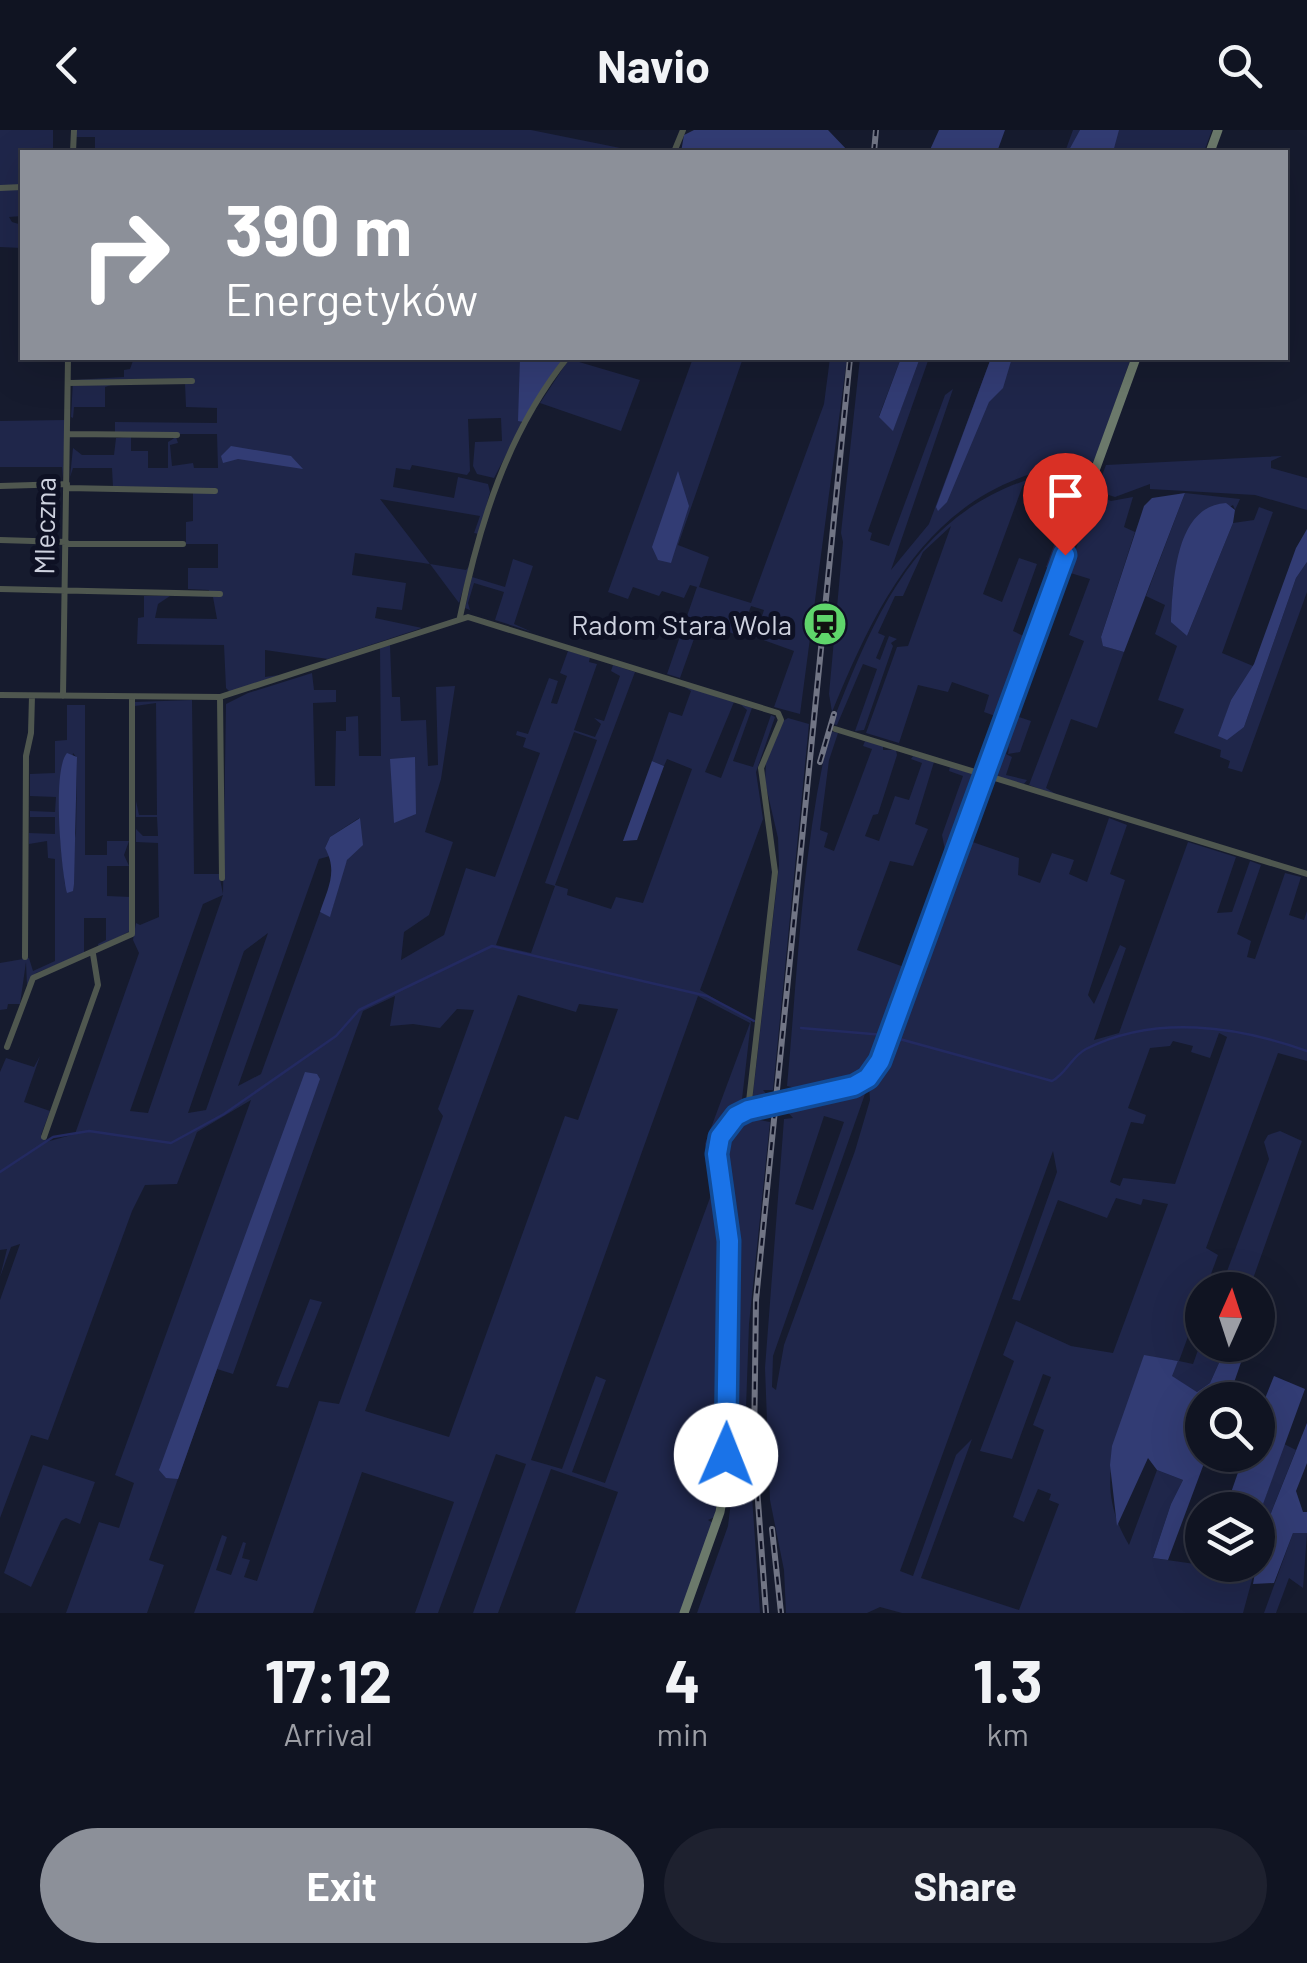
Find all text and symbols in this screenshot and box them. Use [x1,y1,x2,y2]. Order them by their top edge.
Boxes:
icon: back [40,38,95,93]
text: Navio [597,38,710,92]
icon: search [1212,38,1267,93]
text: 390 m [225,186,412,270]
icon: right [60,190,190,320]
text: Energetyków [225,271,478,325]
pin [1023,453,1108,556]
icon: arrive [1038,468,1093,523]
street label: Mleczna [26,477,62,575]
station icon: Radom Stara Wola [802,601,848,647]
place label: Radom Stara Wola [571,607,792,641]
north arrow [1185,1272,1275,1362]
map controls [1185,1272,1275,1582]
button: search [1185,1382,1275,1472]
position arrow [674,1403,778,1507]
button: layers [1185,1492,1275,1582]
text: 17:12 [264,1643,392,1715]
text: 4 [664,1643,701,1715]
text: 1.3 [973,1643,1043,1715]
text: Arrival [284,1714,373,1752]
text: min [656,1714,708,1752]
text: km [986,1714,1029,1752]
button: Exit [40,1828,644,1943]
button: Share [664,1828,1267,1943]

